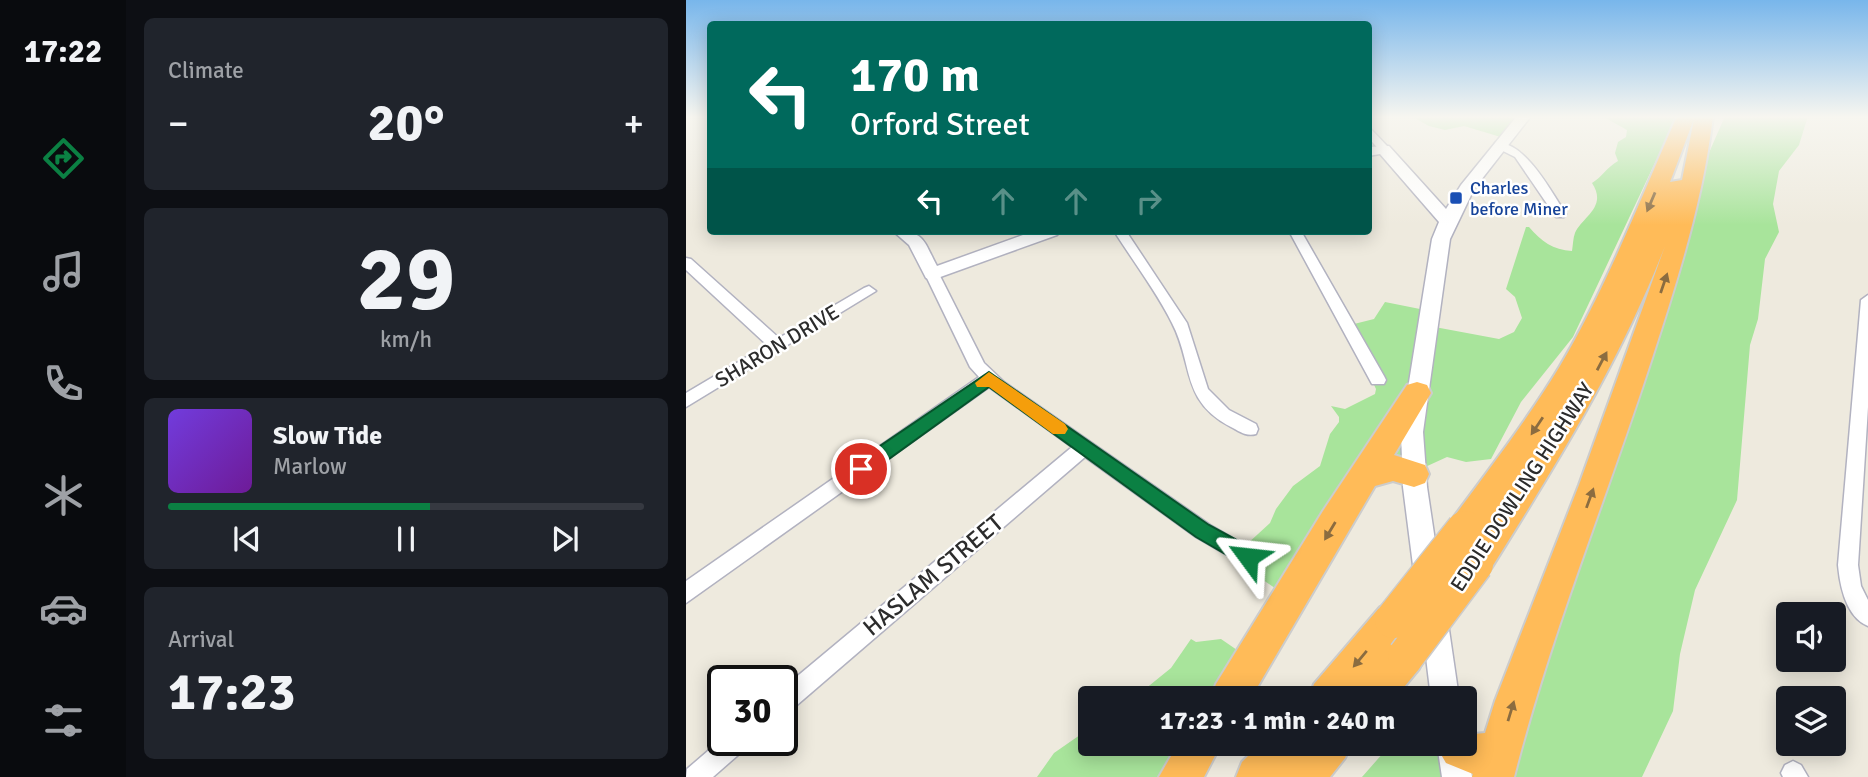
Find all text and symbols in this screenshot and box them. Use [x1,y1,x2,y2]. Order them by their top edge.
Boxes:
text: 17:22 [24,32,102,71]
text: 170 m [850,45,980,105]
icon: left [735,49,826,140]
text: Climate [168,56,244,85]
text: 20° [368,91,444,155]
text: − [168,100,189,147]
text: + [623,100,644,147]
text: Orford Street [850,105,1030,144]
icon: directions [39,134,88,183]
place label: Charles before Miner [1470,177,1568,220]
icon: left [911,182,949,220]
icon: ahead [984,182,1022,220]
icon: ahead [1057,182,1095,220]
icon: right [1130,182,1168,220]
marker: Charles before Miner [1448,190,1464,206]
one-way arrow [1645,191,1656,212]
text: 29 [357,223,455,336]
icon: music [39,247,88,296]
one-way arrow [1659,272,1670,293]
street label: SHARON DRIVE [710,299,844,393]
text: km/h [380,325,432,354]
one-way arrow [1596,351,1608,371]
icon: phone [39,359,88,408]
street label: EDDIE DOWLING HIGHWAY [1445,377,1600,596]
one-way arrow [1530,417,1544,435]
text: Slow Tide [273,420,382,452]
pin [831,439,891,499]
icon: arrive [842,450,880,488]
text: Marlow [273,452,347,481]
icon: climate [39,471,88,520]
one-way arrow [1585,487,1596,508]
street label: HASLAM STREET [857,508,1009,642]
icon: previous [228,520,266,558]
icon: pause [387,520,425,558]
icon: next [546,520,584,558]
position arrow [1211,520,1285,594]
one-way arrow [1323,521,1336,540]
icon: car [39,584,88,633]
map controls [1776,602,1846,756]
button: sound [1776,602,1846,672]
text: Arrival [168,625,234,654]
one-way arrow [1353,651,1368,668]
text: 17:23 [168,660,296,724]
speed limit sign: 30 [707,665,798,756]
button: layers [1776,686,1846,756]
icon: filters [39,696,88,745]
one-way arrow [1506,701,1517,722]
text: 17:23 · 1 min · 240 m [1160,705,1395,737]

